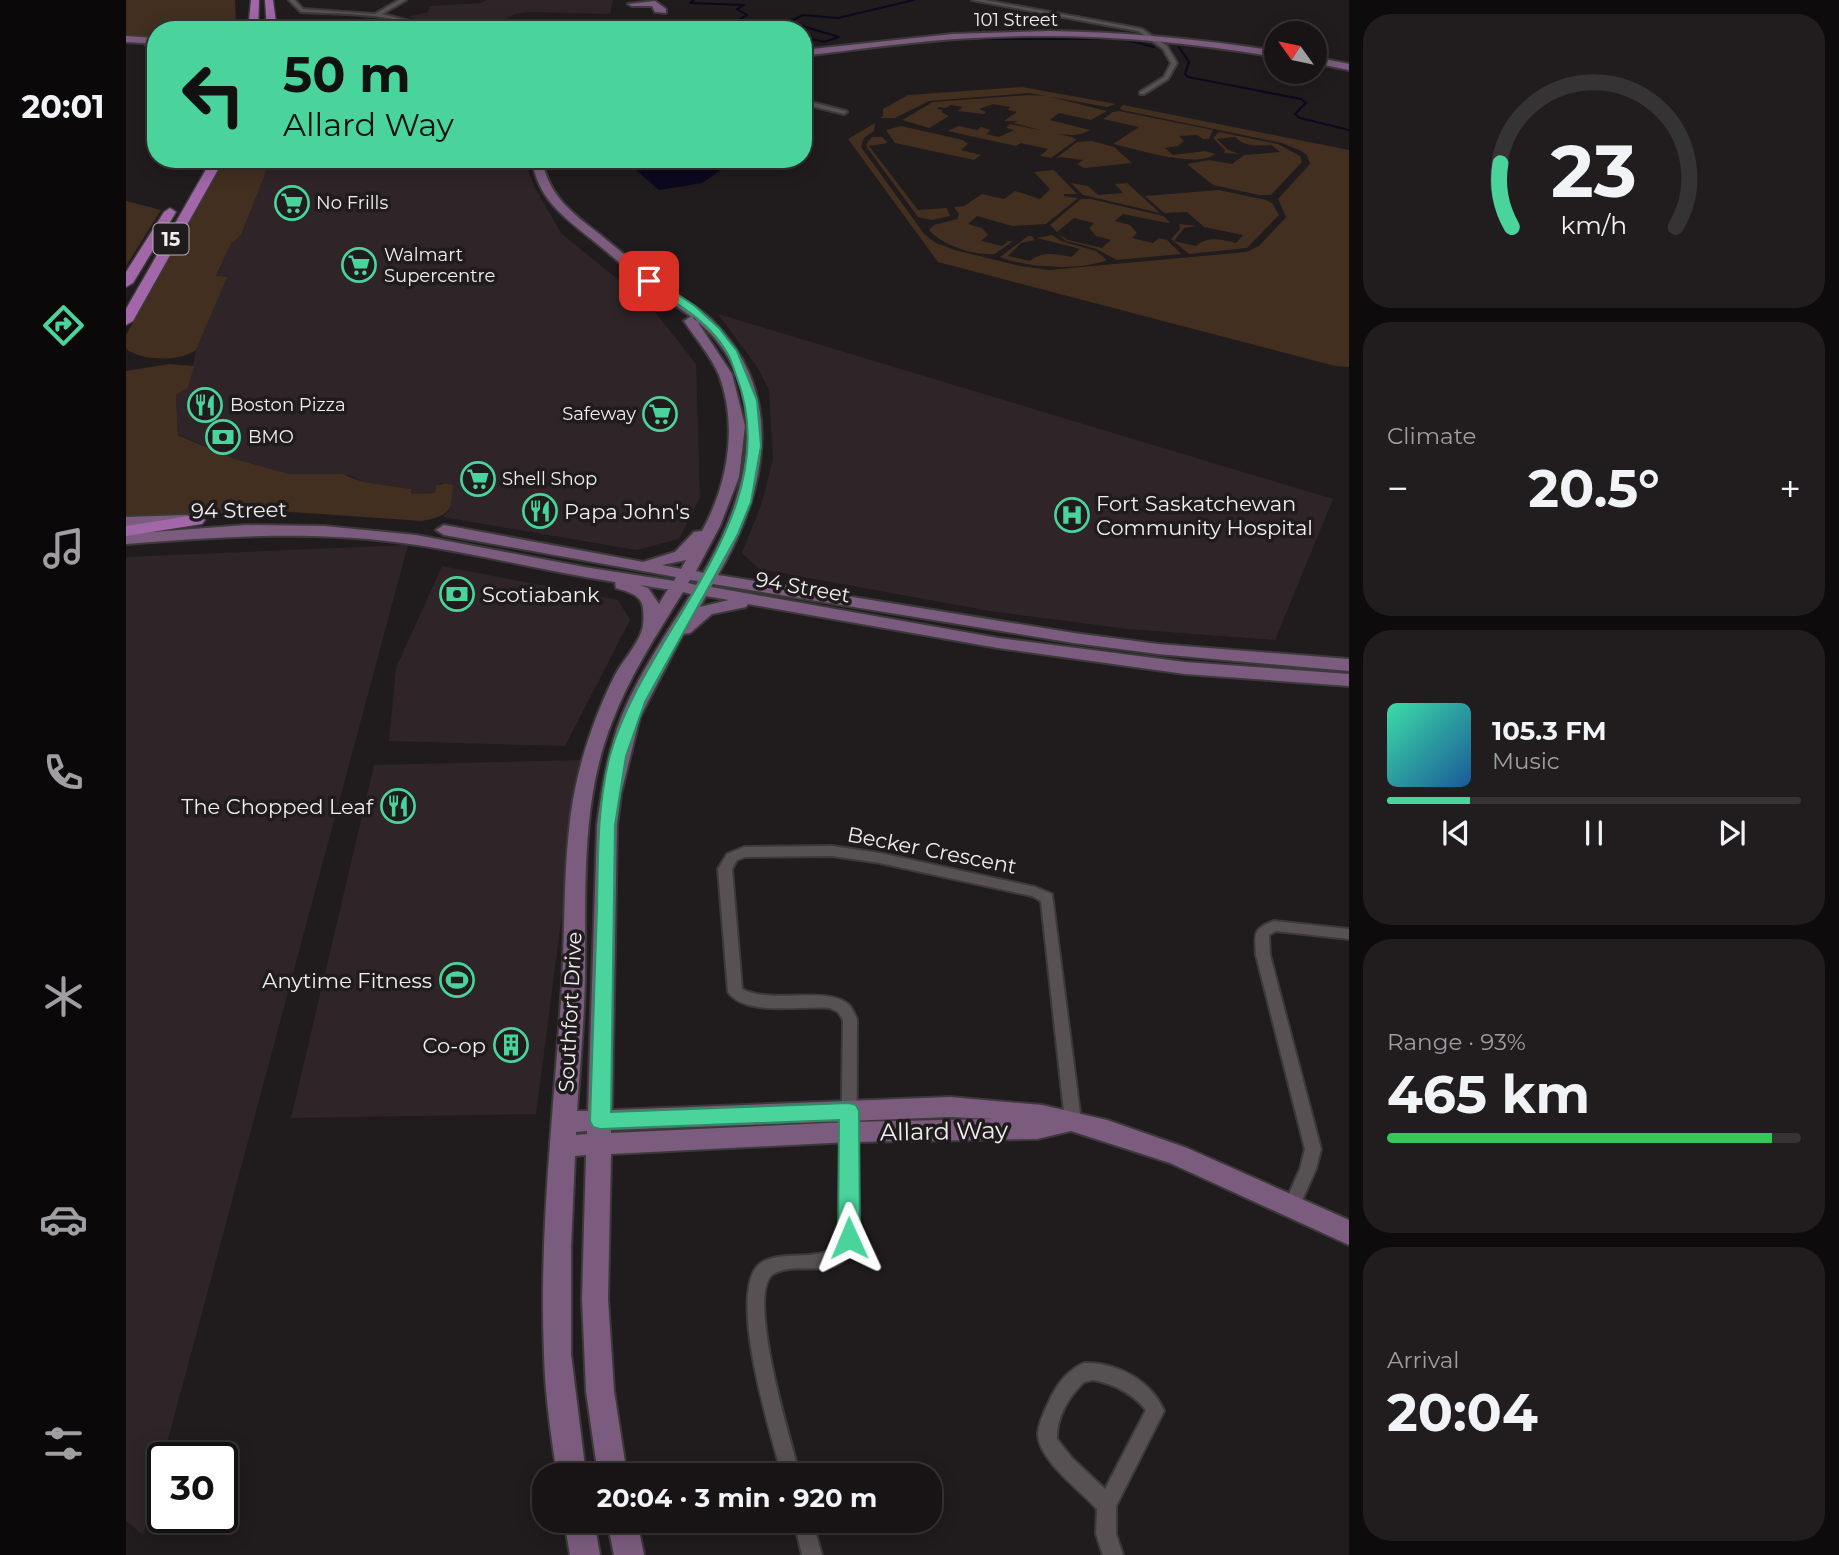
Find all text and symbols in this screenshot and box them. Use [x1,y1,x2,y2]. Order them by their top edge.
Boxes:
street label: 101 Street [974,9,1058,31]
north arrow [1264,21,1326,84]
map controls [1264,21,1327,84]
text: 50 m [283,45,411,104]
icon: left [168,49,259,140]
text: 20:01 [21,87,105,126]
text: Allard Way [283,105,454,144]
text: 23 [1551,127,1637,215]
supermarket icon: No Frills [273,184,311,222]
place label: No Frills [316,192,388,214]
text: km/h [1561,210,1627,240]
road number: 15 [154,224,188,255]
place label: Walmart Supercentre [384,244,496,287]
supermarket icon: Walmart Supercentre [340,246,378,284]
pin [619,251,679,311]
icon: arrive [630,262,668,300]
icon: directions [39,301,88,350]
restaurant icon: Boston Pizza [186,386,224,424]
place label: Boston Pizza [230,394,346,416]
supermarket icon: Safeway [641,395,679,433]
place label: Safeway [562,403,636,425]
bank icon: BMO [204,418,242,456]
text: Climate [1387,422,1476,450]
place label: BMO [248,426,294,448]
text: 20.5° [1528,457,1660,520]
supermarket icon: Shell Shop [459,460,497,498]
text: − [1387,465,1409,512]
text: + [1779,465,1801,512]
place label: Shell Shop [502,468,597,490]
place label: Fort Saskatchewan Community Hospital [1096,491,1313,540]
restaurant icon: Papa John's [521,492,559,530]
hospital icon: Fort Saskatchewan Community Hospital [1053,496,1091,534]
street label: 94 Street [191,497,287,523]
place label: Papa John's [564,499,690,524]
icon: music [39,524,88,573]
street label: 94 Street [754,566,852,608]
bank icon: Scotiabank [438,575,476,613]
place label: Scotiabank [482,582,600,607]
text: 105.3 FM [1492,715,1607,747]
text: Music [1492,747,1560,775]
icon: phone [39,748,88,797]
restaurant icon: The Chopped Leaf [379,787,417,825]
place label: The Chopped Leaf [181,794,374,819]
icon: previous [1437,814,1475,852]
icon: pause [1575,814,1613,852]
icon: next [1713,814,1751,852]
street label: Becker Crescent [845,821,1019,879]
street label: Southfort Drive [553,931,587,1093]
sports icon: Anytime Fitness [438,961,476,999]
place label: Anytime Fitness [262,968,432,993]
icon: climate [39,972,88,1021]
building icon: Co-op [492,1026,530,1064]
text: Range · 93% [1387,1028,1526,1056]
place label: Co-op [423,1033,486,1058]
text: 465 km [1387,1063,1590,1126]
street label: Allard Way [880,1115,1008,1147]
icon: car [39,1195,88,1244]
position arrow [812,1201,886,1275]
text: Arrival [1387,1346,1460,1374]
text: 20:04 [1387,1381,1538,1444]
icon: filters [39,1419,88,1468]
speed limit sign: 30 [147,1442,238,1533]
text: 20:04 · 3 min · 920 m [597,1482,877,1514]

